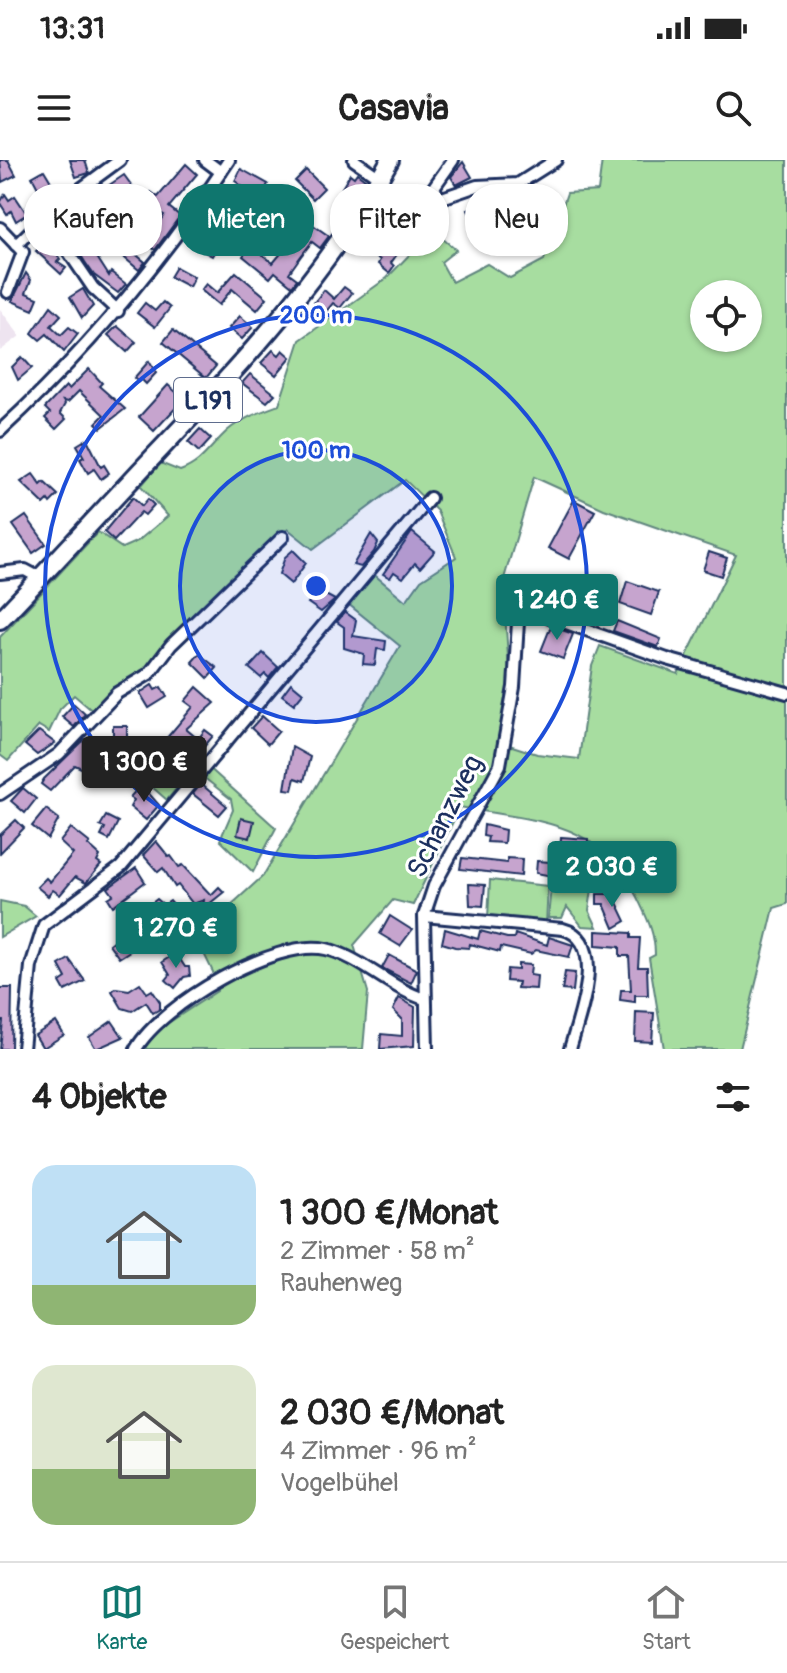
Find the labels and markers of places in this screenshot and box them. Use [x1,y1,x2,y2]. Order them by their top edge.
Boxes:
centre of rings [302,572,330,600]
pin: 1 240 € [483,574,631,642]
pin: 1 300 € [70,736,218,804]
pin: 2 030 € [538,841,686,909]
pin: 1 270 € [102,902,250,970]

